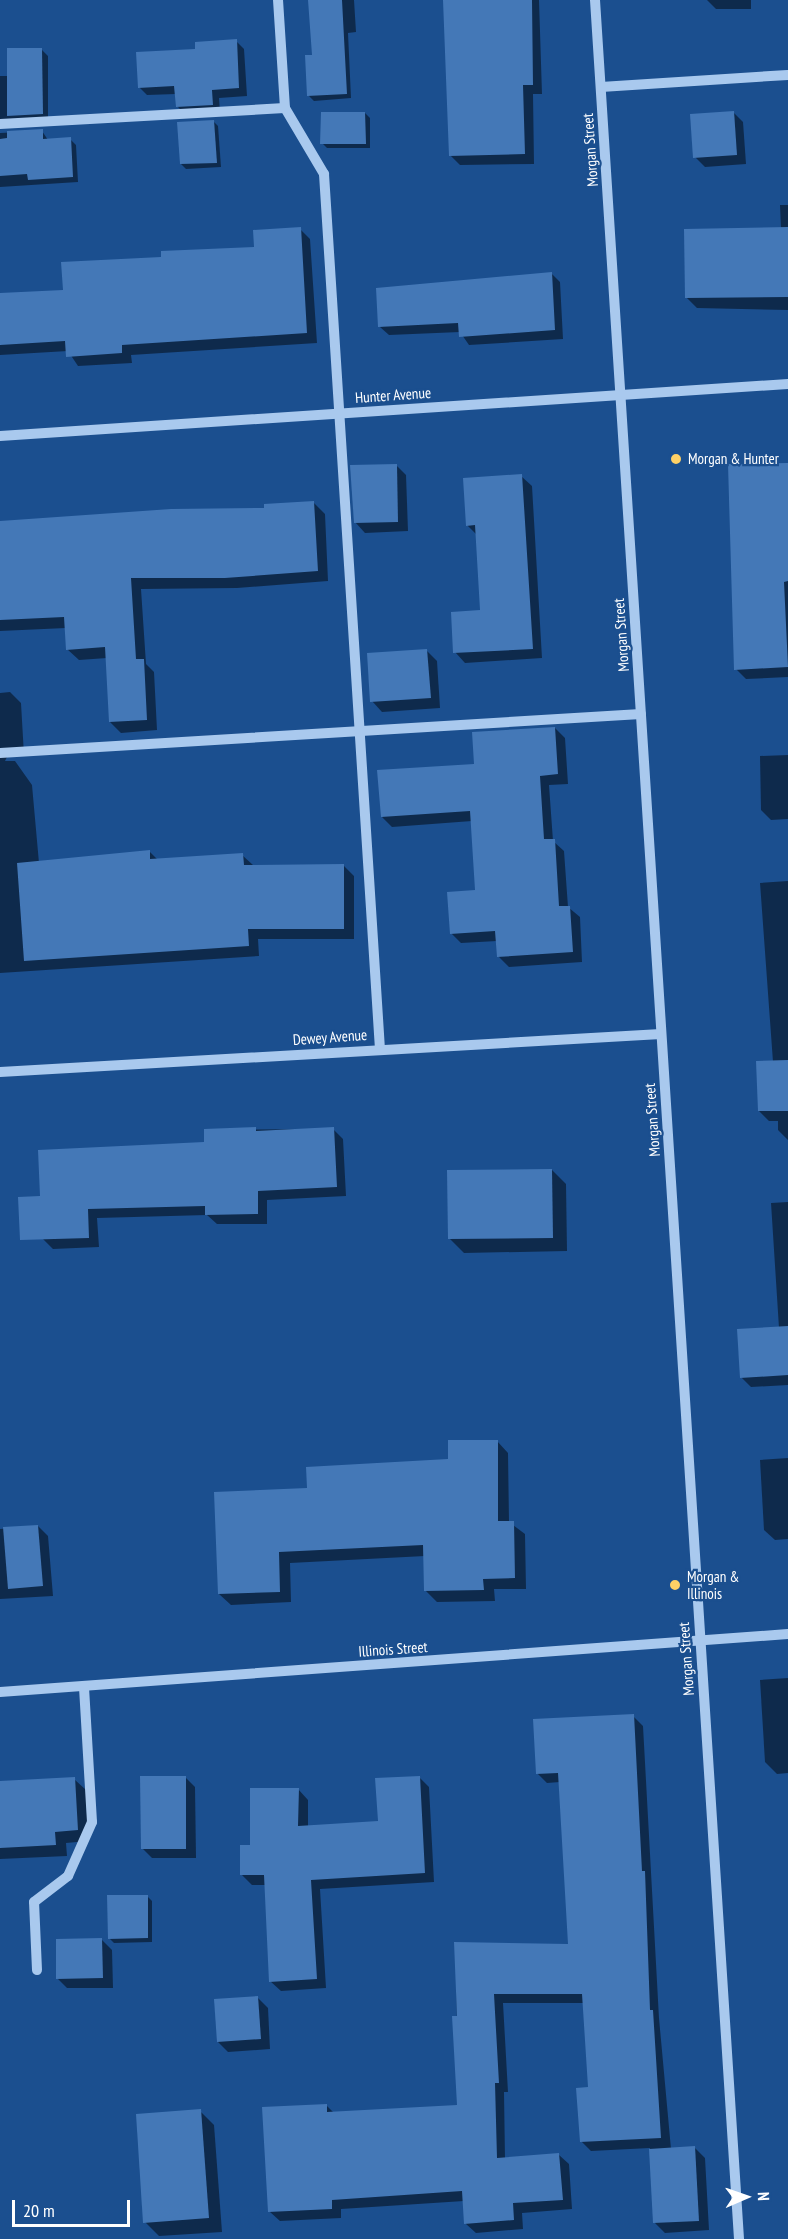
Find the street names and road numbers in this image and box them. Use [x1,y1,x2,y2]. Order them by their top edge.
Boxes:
street label: Morgan Street [578,113,602,187]
street label: Hunter Avenue [354,383,432,407]
street label: Morgan Street [609,598,633,672]
street label: Dewey Avenue [292,1025,368,1049]
street label: Morgan Street [640,1083,664,1157]
street label: Morgan Street [674,1622,698,1696]
street label: Illinois Street [358,1638,428,1660]

